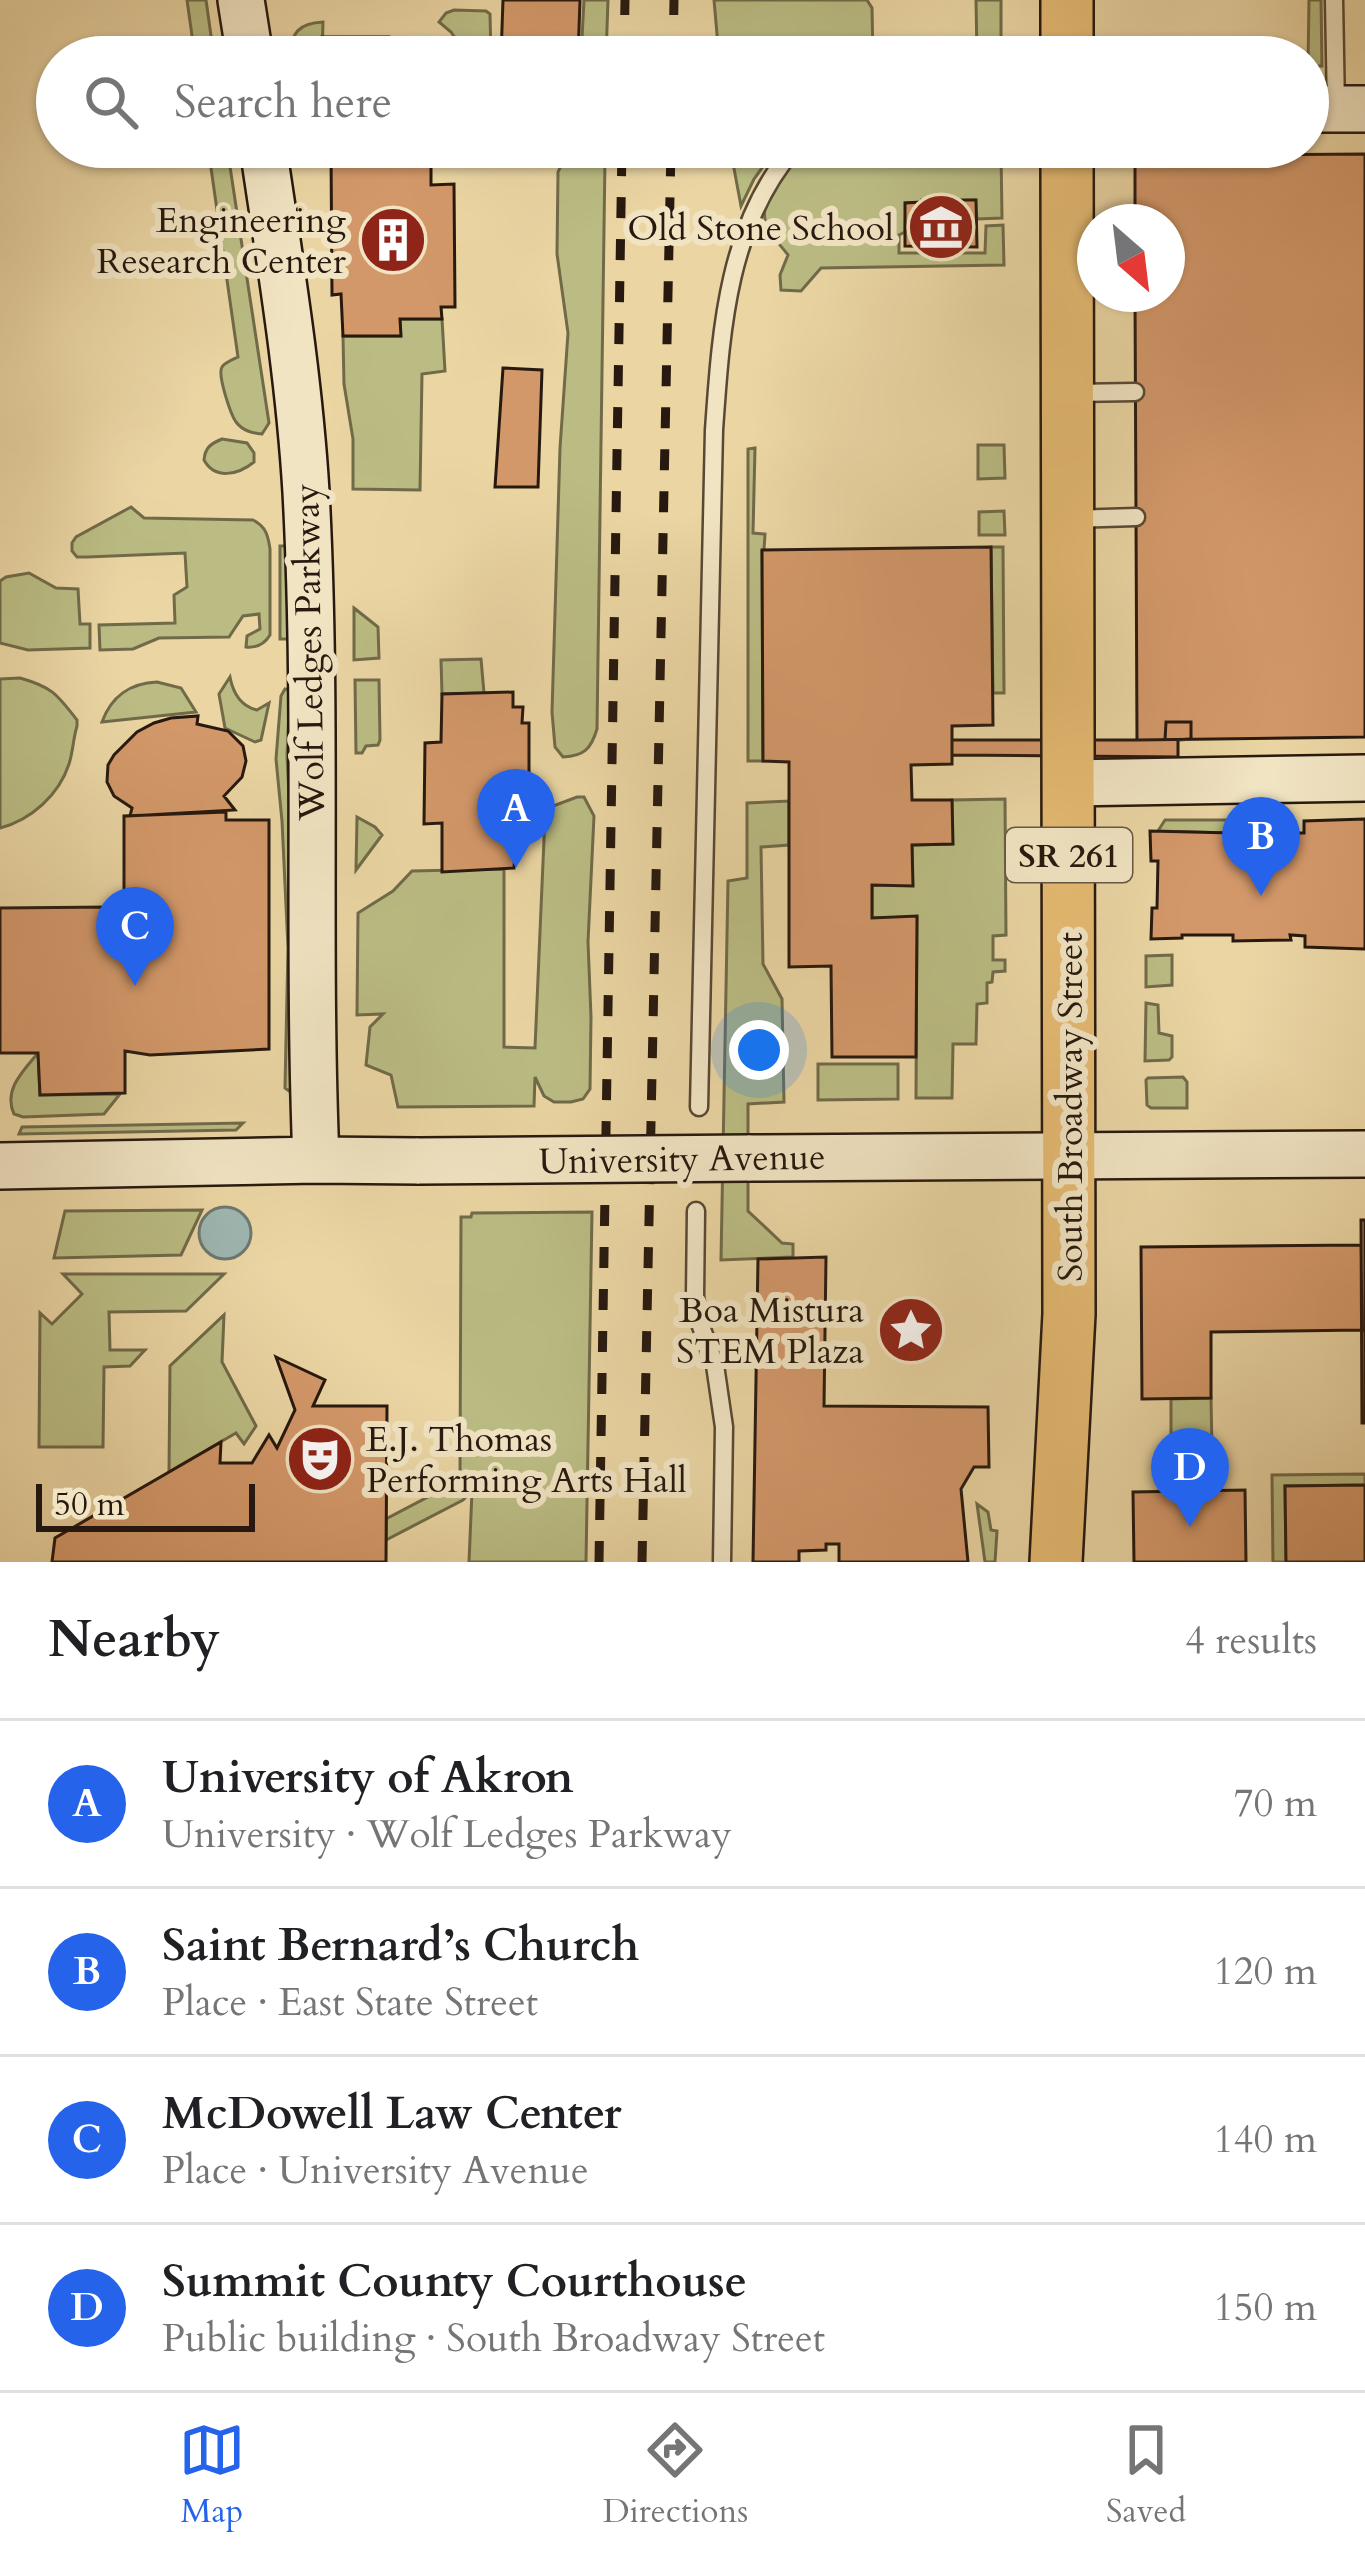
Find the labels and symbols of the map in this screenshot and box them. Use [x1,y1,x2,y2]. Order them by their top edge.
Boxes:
museum icon: Old Stone School [906,192,976,262]
place label: Engineering Research Center [97,196,347,286]
place label: Old Stone School [627,204,894,253]
north arrow [1077,204,1185,312]
building icon: Engineering Research Center [358,205,428,275]
street label: Wolf Ledges Parkway [282,483,337,822]
pin: A [477,769,555,868]
pin: B [1222,797,1300,896]
road number: SR 261 [1006,828,1132,882]
pin: C [96,887,174,986]
street label: South Broadway Street [1046,932,1095,1282]
your location [729,1020,789,1080]
street label: University Avenue [538,1133,826,1186]
place label: Boa Mistura STEM Plaza [676,1286,864,1376]
place icon: Boa Mistura STEM Plaza [876,1295,946,1365]
place label: E.J. Thomas Performing Arts Hall [366,1415,687,1505]
theatre icon: E.J. Thomas Performing Arts Hall [285,1424,355,1494]
pin: D [1151,1428,1229,1527]
scale bar [36,1478,255,1531]

